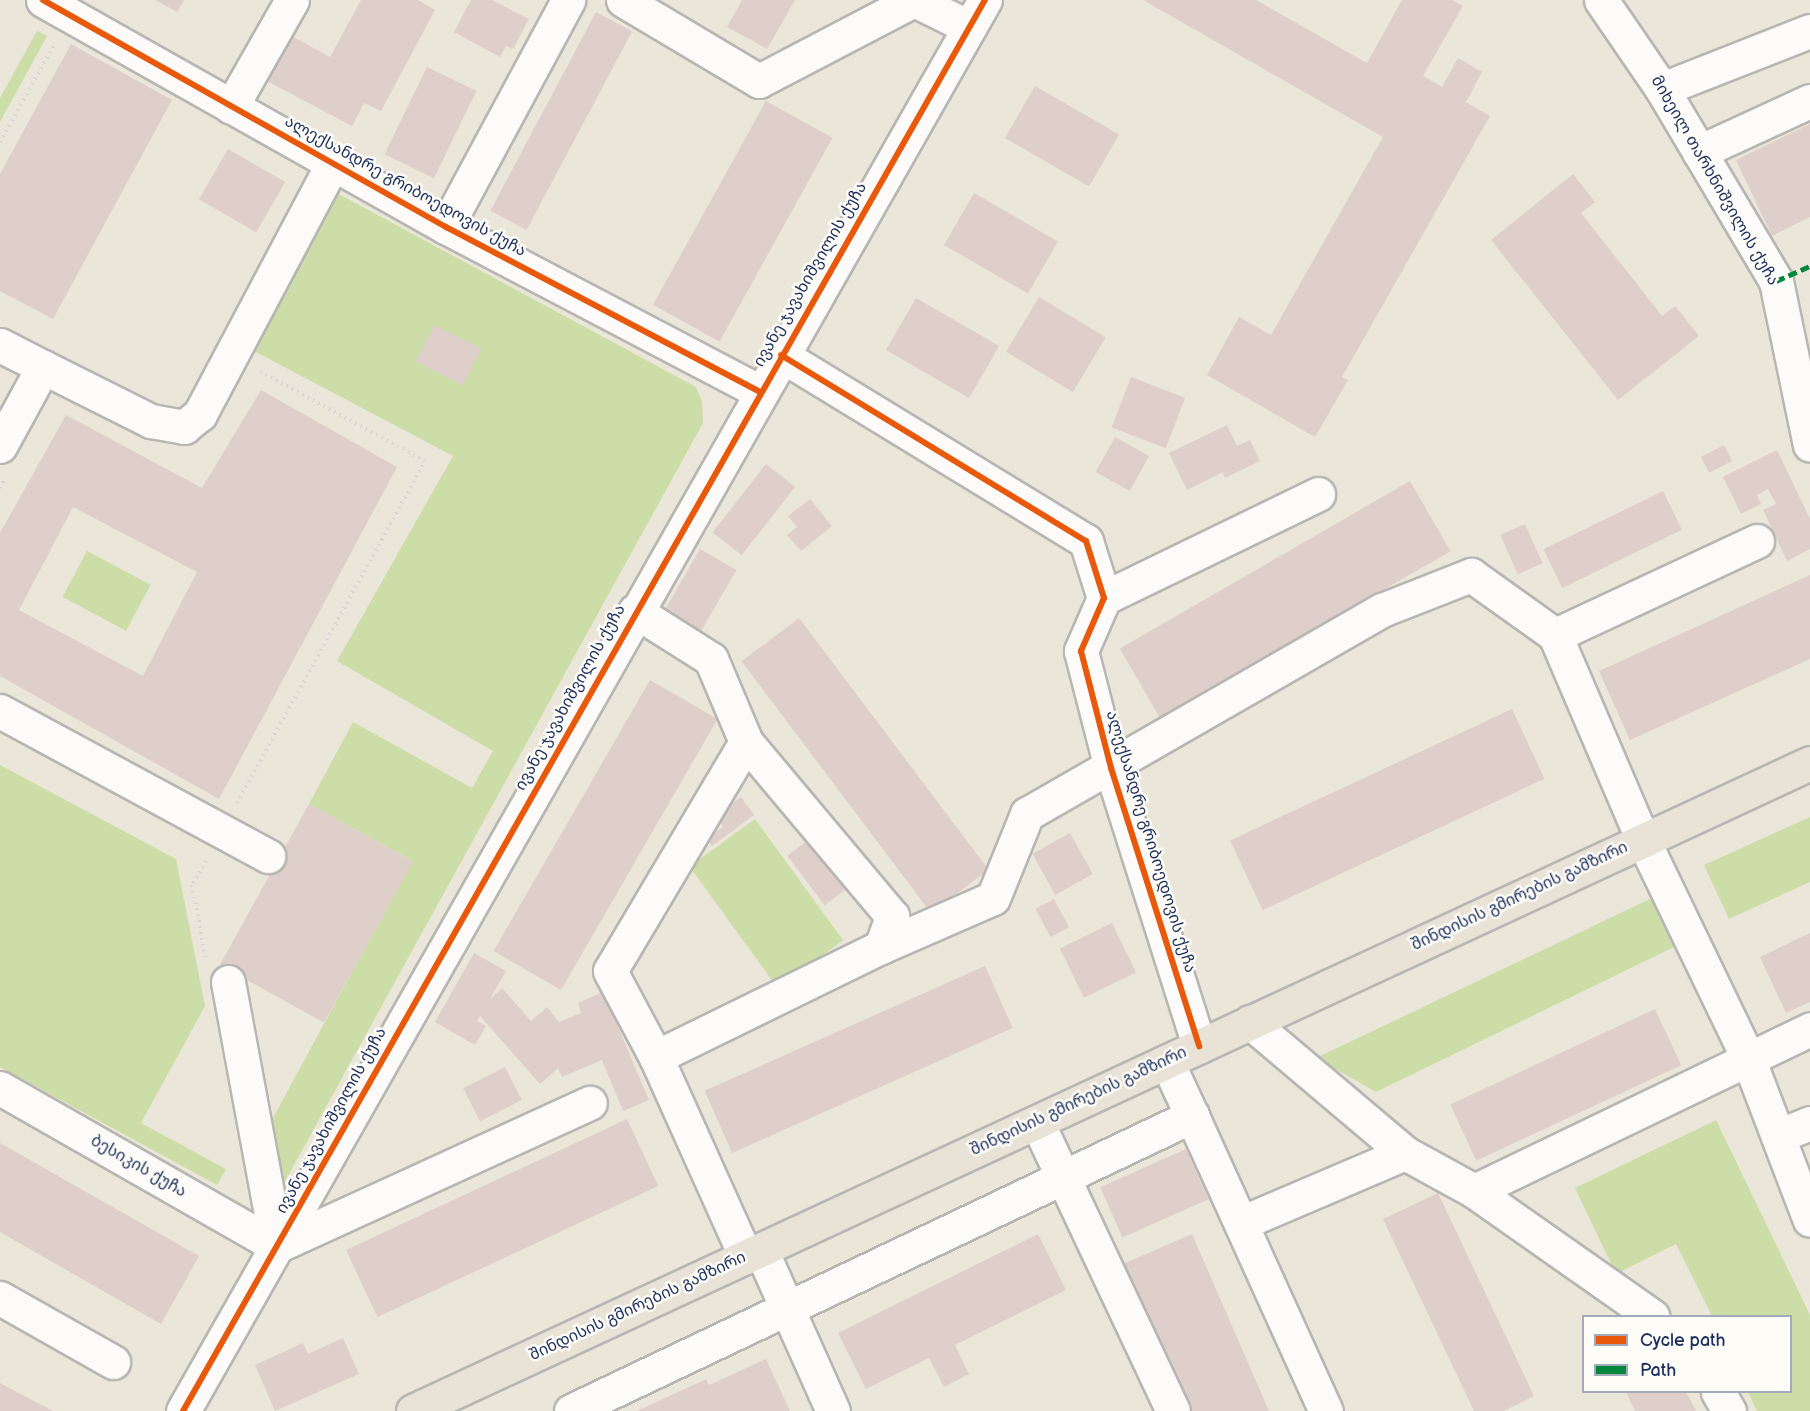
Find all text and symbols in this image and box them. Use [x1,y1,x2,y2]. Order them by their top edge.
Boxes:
street label: მიხეილ თარხნიშვილის ქუჩა [1646,73,1782,289]
street label: ალექსანდრე გრიბოედოვის ქუჩა [281,112,529,262]
street label: ივანე ჯავახიშვილის ქუჩა [750,179,872,371]
street label: ივანე ჯავახიშვილის ქუჩა [512,602,630,794]
street label: ალექსანდრე გრიბოედოვის ქუჩა [1101,709,1199,975]
street label: შინდისის გმირების გამზირი [1409,838,1631,956]
street label: ივანე ჯავახიშვილის ქუჩა [273,1025,391,1217]
street label: შინდისის გმირების გამზირი [968,1043,1190,1161]
street label: ბესიკის ქუჩა [87,1132,189,1202]
street label: შინდისის გმირების გამზირი [527,1248,749,1366]
legend [1582,1315,1792,1393]
text: Cycle path [1640,1330,1726,1351]
text: Path [1640,1360,1676,1381]

